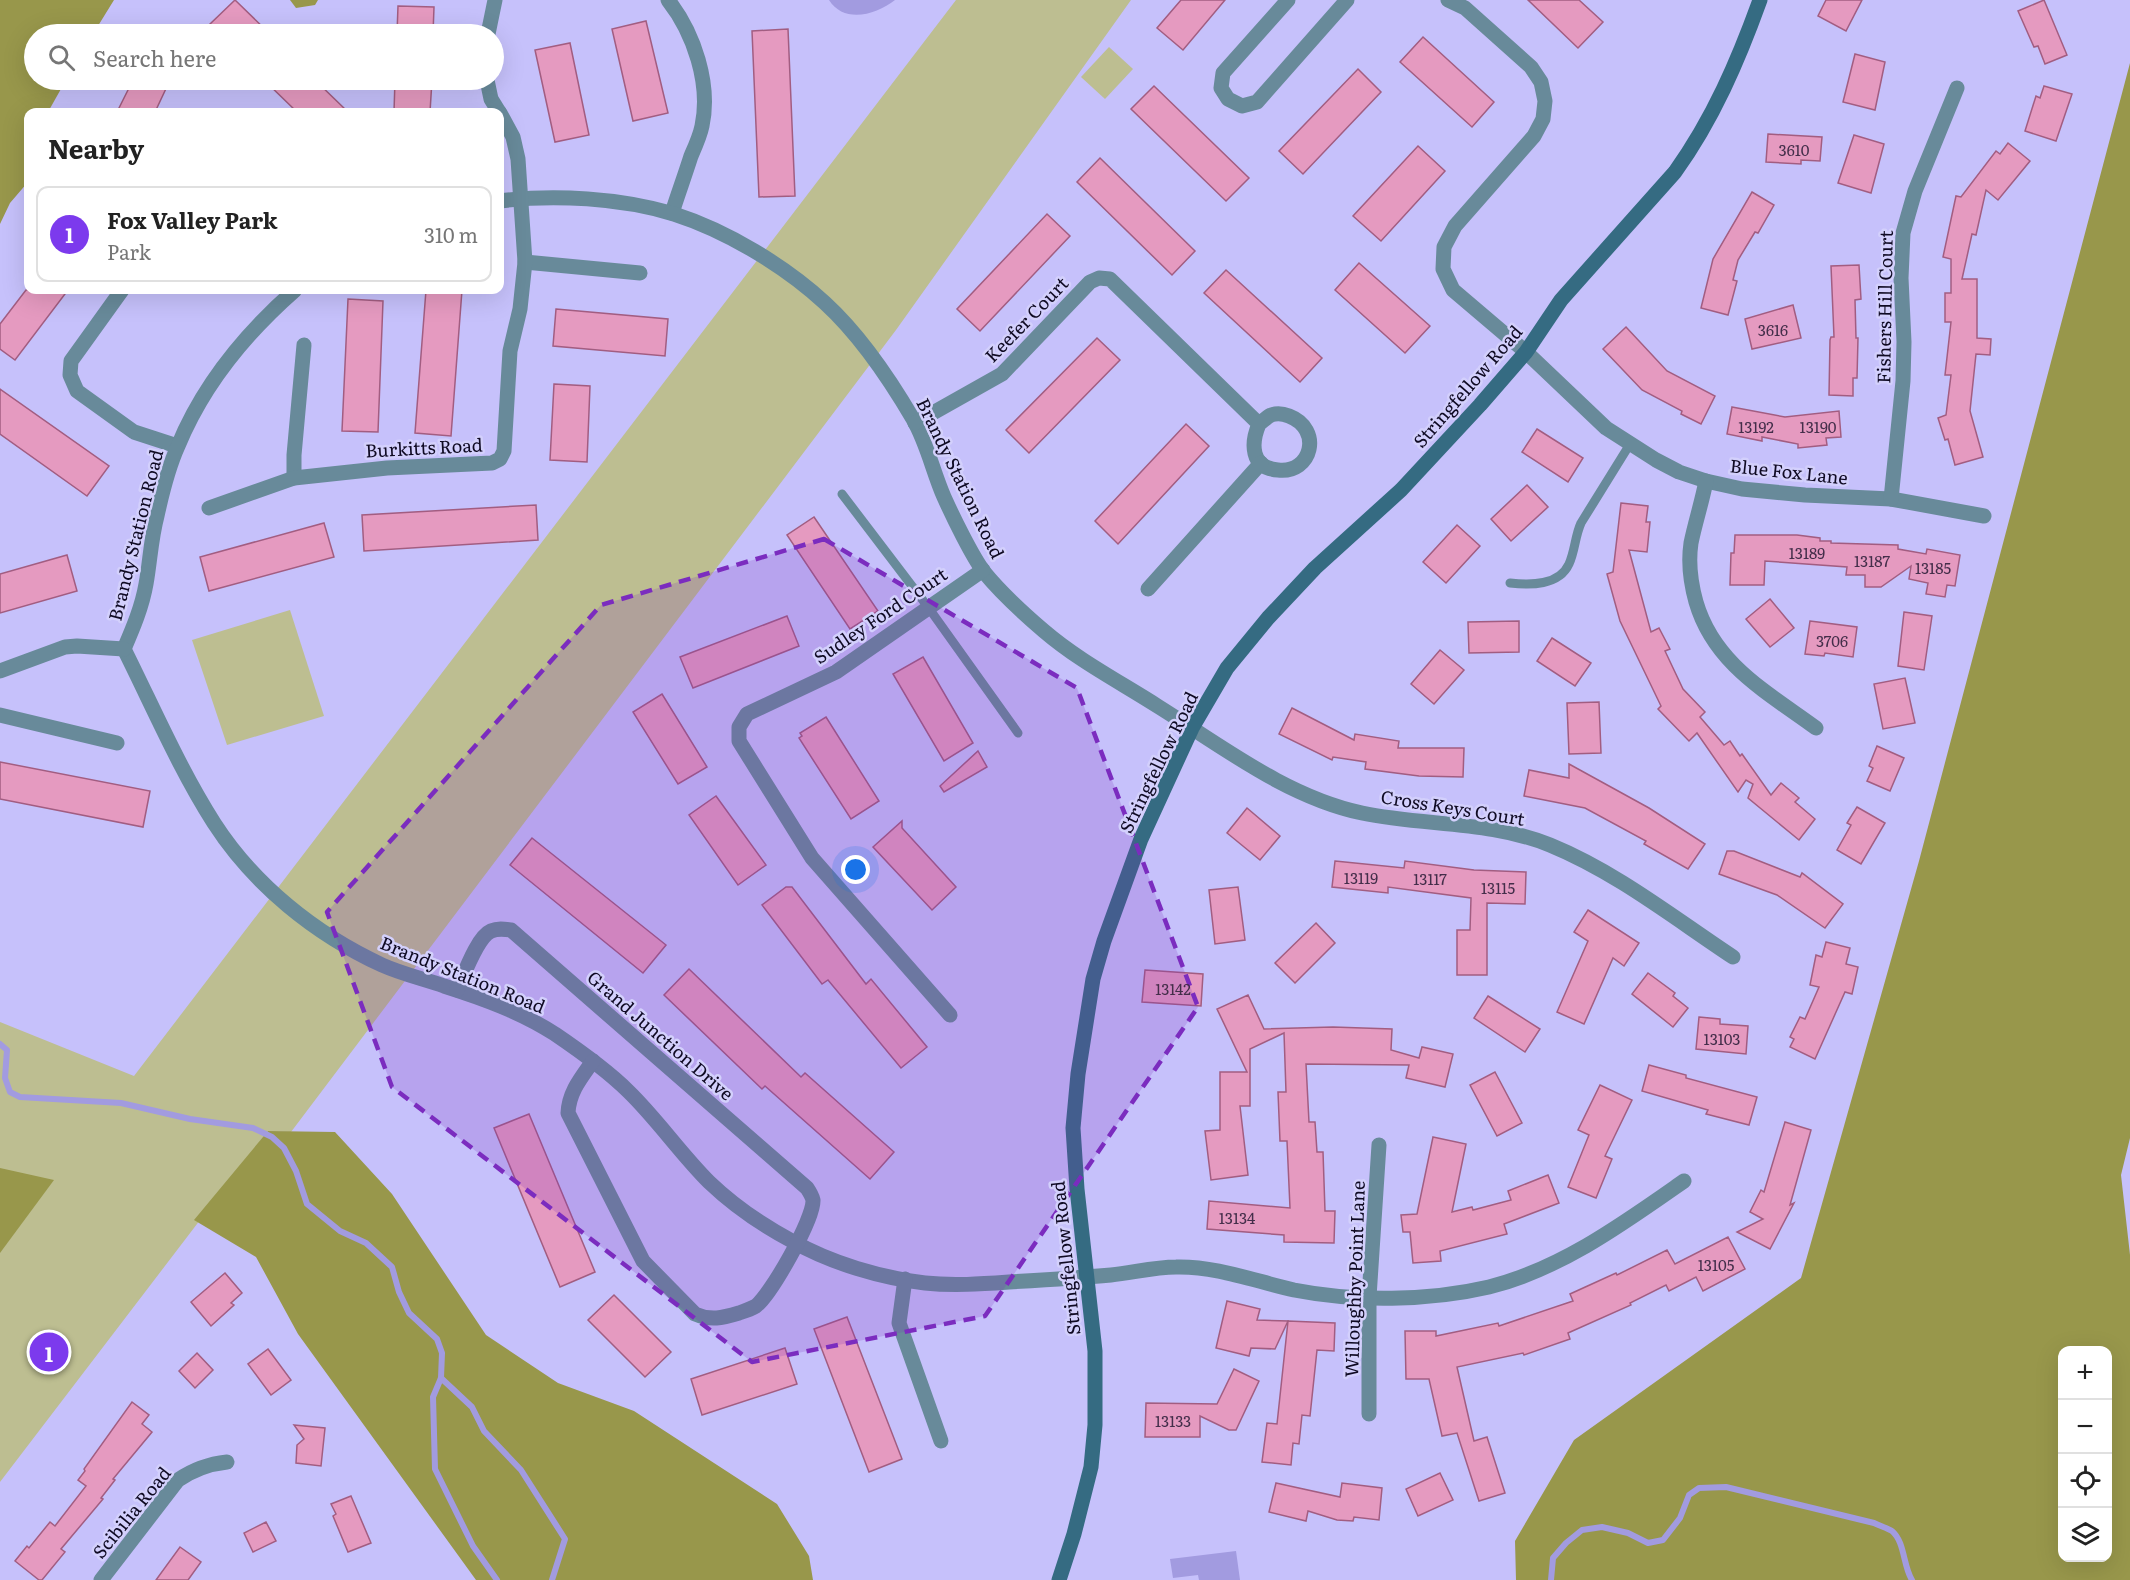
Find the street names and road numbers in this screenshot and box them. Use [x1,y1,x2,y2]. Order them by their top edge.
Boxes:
street label: Fishers Hill Court [1869,229,1899,384]
street label: Keefer Court [978,269,1074,368]
street label: Stringfellow Road [1406,319,1528,453]
street label: Brandy Station Road [910,393,1012,563]
street label: Burkitts Road [365,430,483,464]
street label: Brandy Station Road [101,446,169,624]
street label: Blue Fox Lane [1729,451,1849,491]
street label: Sudley Ford Court [808,560,953,670]
street label: Stringfellow Road [1112,687,1204,837]
street label: Cross Keys Court [1379,782,1528,832]
street label: Brandy Station Road [376,929,550,1019]
street label: Grand Junction Drive [582,964,740,1106]
street label: Stringfellow Road [1043,1180,1087,1336]
street label: Willoughby Point Lane [1337,1180,1371,1378]
street label: Scibilia Road [85,1460,177,1564]

